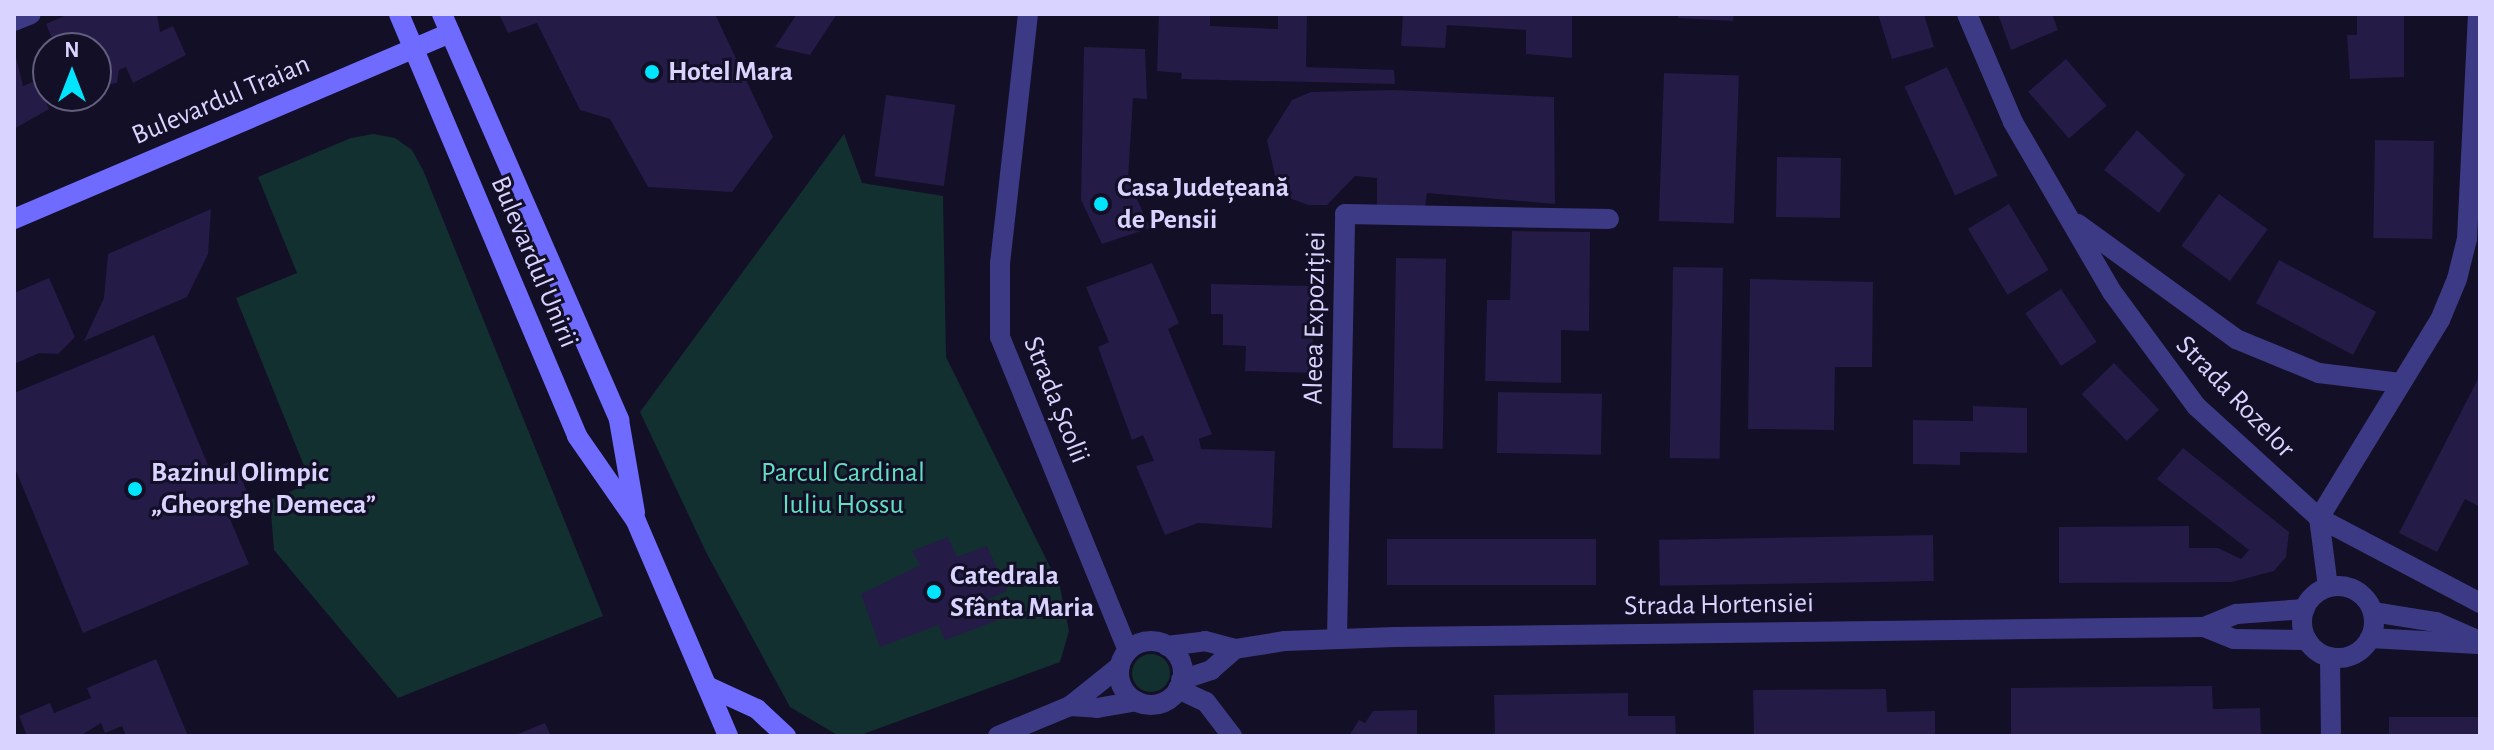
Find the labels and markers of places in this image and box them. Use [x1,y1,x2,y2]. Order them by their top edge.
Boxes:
place label: Hotel Mara [668,55,793,89]
marker: Hotel Mara [643,63,661,81]
place label: Casa Județeană de Pensii [1117,171,1289,237]
marker: Casa Județeană de Pensii [1092,195,1110,213]
place label: Bazinul Olimpic „Gheorghe Demeca” [151,456,376,522]
marker: Bazinul Olimpic „Gheorghe Demeca” [126,480,144,498]
place label: Catedrala Sfânta Maria [950,559,1094,625]
marker: Catedrala Sfânta Maria [925,583,943,601]

